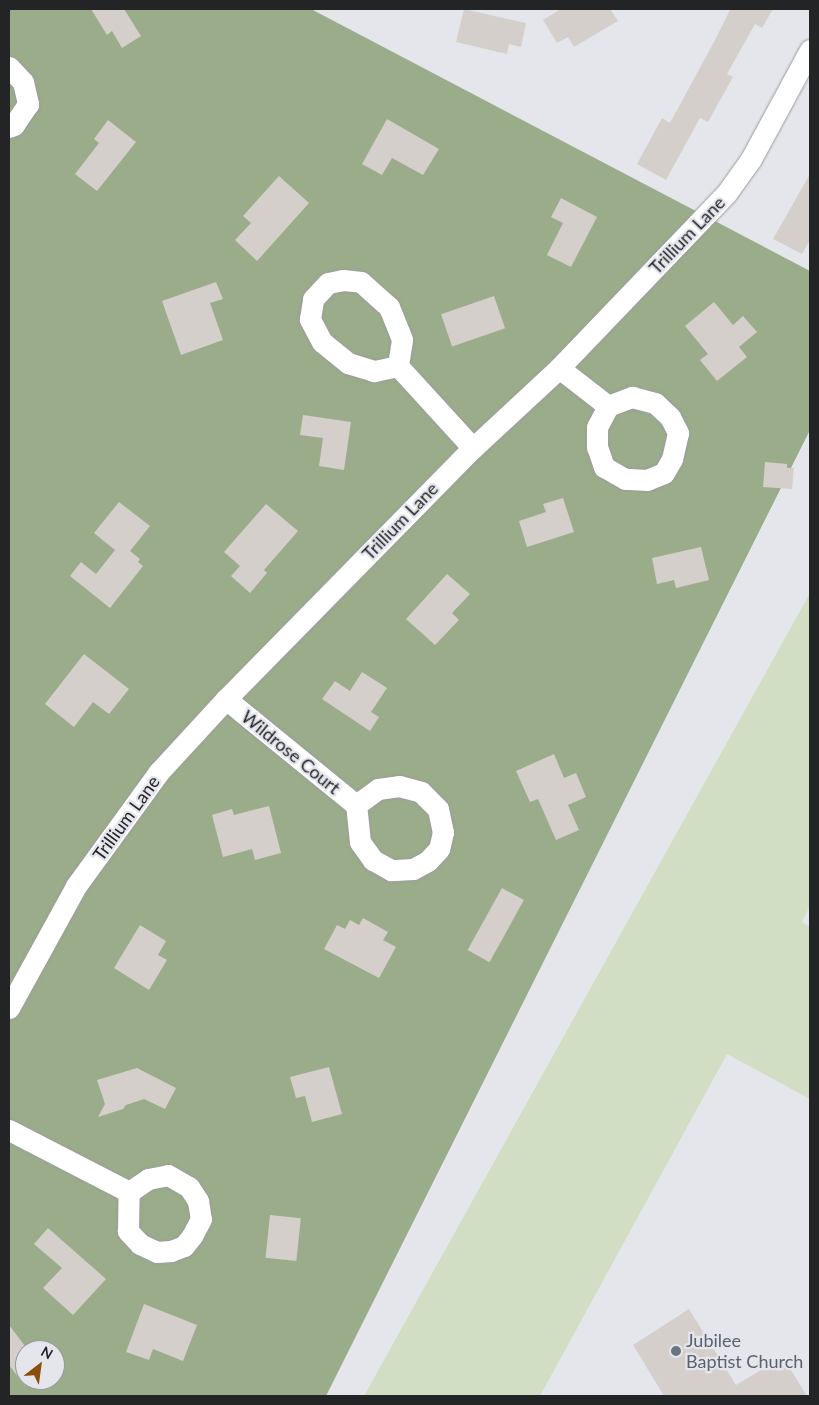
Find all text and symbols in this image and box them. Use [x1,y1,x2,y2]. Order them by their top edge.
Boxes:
street label: Trillium Lane [645,192,729,278]
street label: Trillium Lane [358,478,442,564]
street label: Wildrose Court [237,706,345,798]
street label: Trillium Lane [88,771,164,865]
place label: Jubilee Baptist Church [686,1330,803,1372]
north arrow [15,1340,65,1390]
text: N [38,1342,56,1362]
marker: Jubilee Baptist Church [670,1345,682,1357]

